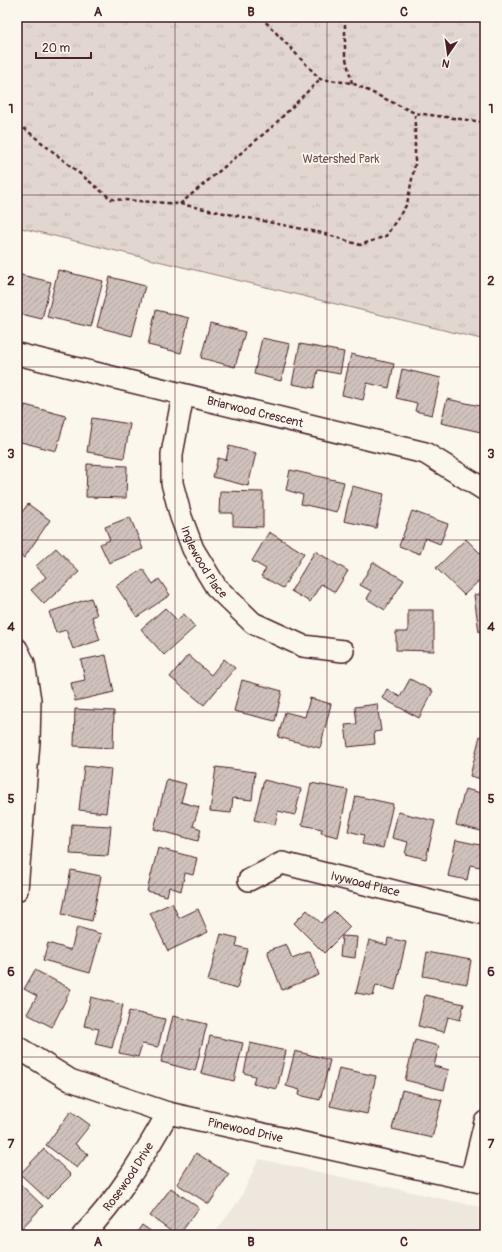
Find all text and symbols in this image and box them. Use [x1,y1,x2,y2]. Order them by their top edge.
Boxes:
text: A [94,4,103,20]
text: B [247,4,255,20]
text: C [400,4,408,20]
scale bar [36,34,91,60]
north arrow [428,34,468,74]
text: 20 m [42,41,71,56]
text: N [440,56,451,70]
text: 1 [8,101,14,117]
text: 1 [488,101,494,117]
park label: Watershed Park [303,152,379,167]
text: 2 [7,273,15,289]
text: 2 [487,273,495,289]
street label: Briarwood Crescent [205,393,305,431]
text: 3 [7,446,15,462]
text: 3 [487,446,495,462]
street label: Inglewood Place [177,524,230,602]
text: 4 [7,619,15,635]
text: 4 [487,619,495,635]
text: 5 [7,791,15,807]
text: 5 [487,791,495,807]
street label: Ivywood Place [329,869,401,900]
text: 6 [7,964,15,980]
text: 6 [487,964,495,980]
street label: Pinewood Drive [206,1115,284,1146]
text: 7 [8,1136,15,1152]
text: 7 [488,1136,495,1152]
street label: Rosewood Drive [100,1140,157,1214]
text: A [94,1234,103,1250]
text: B [247,1234,255,1250]
text: C [400,1234,408,1250]

